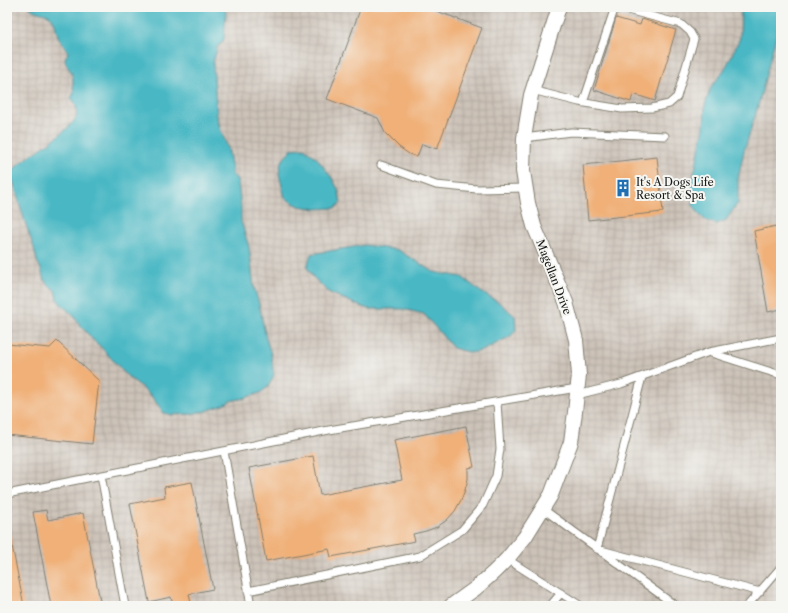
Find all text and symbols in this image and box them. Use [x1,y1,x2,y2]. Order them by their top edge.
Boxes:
place label: It's A Dogs Life Resort & Spa [636,175,714,202]
building icon: It's A Dogs Life Resort & Spa [613,178,633,198]
street label: Magellan Drive [533,237,575,317]

